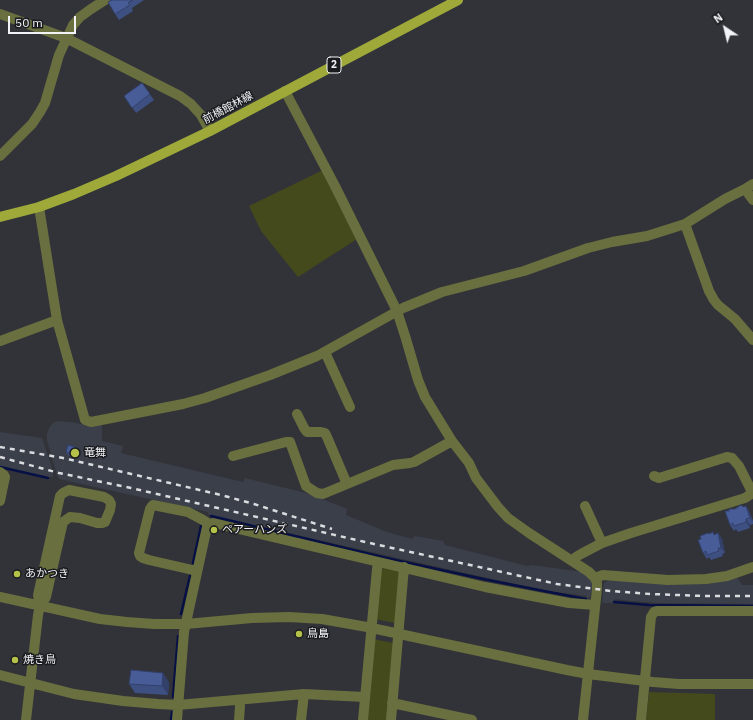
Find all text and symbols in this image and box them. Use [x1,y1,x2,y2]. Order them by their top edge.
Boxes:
scale bar [10,8,78,34]
north arrow [705,8,745,48]
text: N [711,10,725,26]
text: 50 m [15,15,43,30]
road number: 2 [327,57,341,73]
street label: 前橋館林線 [201,89,255,127]
place label: 竜舞 [84,446,106,460]
marker: 竜舞 [69,447,81,459]
place label: ペアーハンズ [222,523,287,537]
marker: ペアーハンズ [209,525,219,535]
place label: あかつき [25,567,69,581]
marker: あかつき [12,569,22,579]
place label: 鳥島 [307,627,329,641]
marker: 鳥島 [294,629,304,639]
place label: 焼き鳥 [23,653,56,667]
marker: 焼き鳥 [10,655,20,665]

